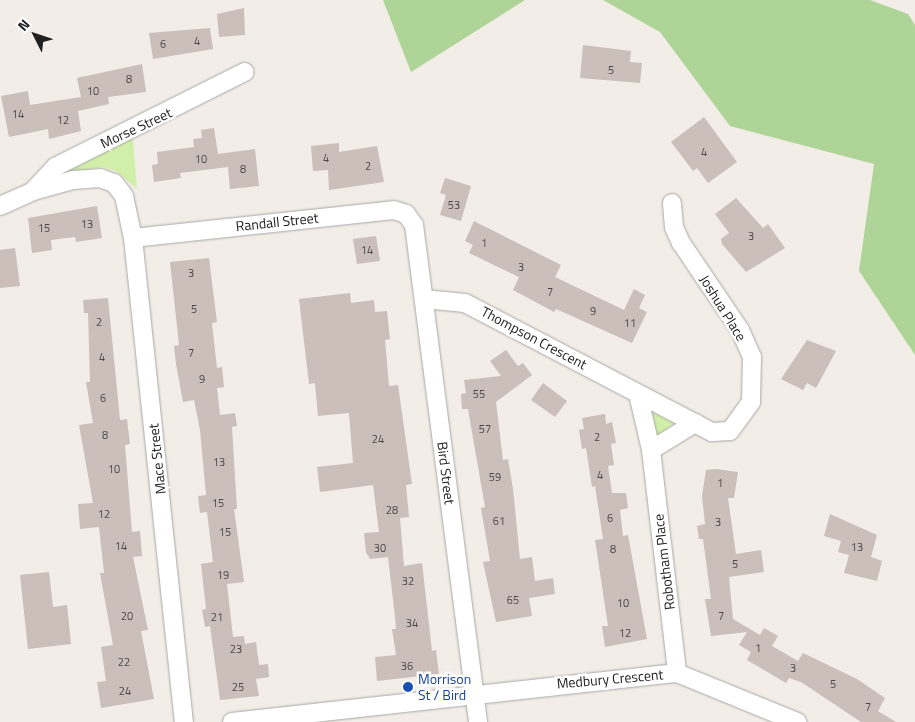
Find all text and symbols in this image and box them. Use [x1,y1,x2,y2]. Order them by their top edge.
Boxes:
north arrow [10,10,60,60]
text: N [12,14,34,35]
house number: 4 [194,34,200,48]
house number: 6 [160,37,166,51]
house number: 5 [608,63,614,77]
house number: 8 [126,72,132,86]
house number: 10 [87,84,99,98]
street label: Morse Street [98,104,174,152]
house number: 14 [12,107,24,121]
house number: 12 [57,113,69,127]
house number: 4 [701,145,707,159]
house number: 4 [323,151,329,165]
house number: 10 [195,152,207,166]
house number: 2 [365,159,371,173]
house number: 8 [240,162,246,176]
house number: 53 [448,198,460,212]
street label: Randall Street [235,209,319,235]
house number: 13 [81,217,93,231]
house number: 15 [38,221,50,235]
house number: 3 [748,229,754,243]
house number: 1 [481,236,487,250]
house number: 14 [361,243,373,257]
house number: 3 [518,260,524,274]
house number: 3 [188,266,194,280]
street label: Joshua Place [696,272,750,344]
house number: 7 [547,285,553,299]
house number: 5 [191,302,197,316]
street label: Thompson Crescent [478,303,590,373]
house number: 9 [590,304,596,318]
house number: 2 [96,315,102,329]
house number: 11 [624,316,636,330]
house number: 7 [188,346,194,360]
house number: 4 [99,350,105,364]
house number: 9 [199,372,205,386]
house number: 55 [473,387,485,401]
house number: 6 [100,391,106,405]
house number: 57 [479,422,491,436]
street label: Mace Street [145,423,169,495]
house number: 8 [102,428,108,442]
house number: 2 [594,430,600,444]
house number: 24 [372,432,384,446]
street label: Bird Street [434,441,458,505]
house number: 13 [213,455,225,469]
house number: 10 [108,462,120,476]
house number: 4 [597,468,603,482]
house number: 59 [489,470,501,484]
house number: 1 [717,476,723,490]
house number: 15 [212,496,224,510]
house number: 28 [386,503,398,517]
house number: 12 [98,507,110,521]
house number: 6 [607,511,613,525]
street label: Robotham Place [650,513,678,611]
house number: 61 [493,514,505,528]
house number: 3 [715,515,721,529]
house number: 15 [219,525,231,539]
house number: 14 [115,539,127,553]
house number: 13 [851,540,863,554]
house number: 30 [374,541,386,555]
house number: 8 [610,542,616,556]
house number: 5 [732,557,738,571]
house number: 19 [217,568,229,582]
house number: 32 [402,574,414,588]
house number: 65 [507,593,519,607]
house number: 10 [617,596,629,610]
house number: 20 [121,609,133,623]
house number: 7 [718,609,724,623]
house number: 21 [211,610,223,624]
house number: 34 [406,616,418,630]
house number: 12 [619,626,631,640]
house number: 1 [755,641,761,655]
house number: 23 [230,642,242,656]
house number: 22 [118,655,130,669]
house number: 36 [401,659,413,673]
house number: 3 [790,661,796,675]
street label: Medbury Crescent [556,666,664,692]
place label: Morrison St / Bird [418,671,471,704]
house number: 5 [830,677,836,691]
house number: 25 [232,680,244,694]
marker: Morrison St / Bird [402,681,414,693]
house number: 24 [119,684,131,698]
house number: 7 [865,700,871,714]

